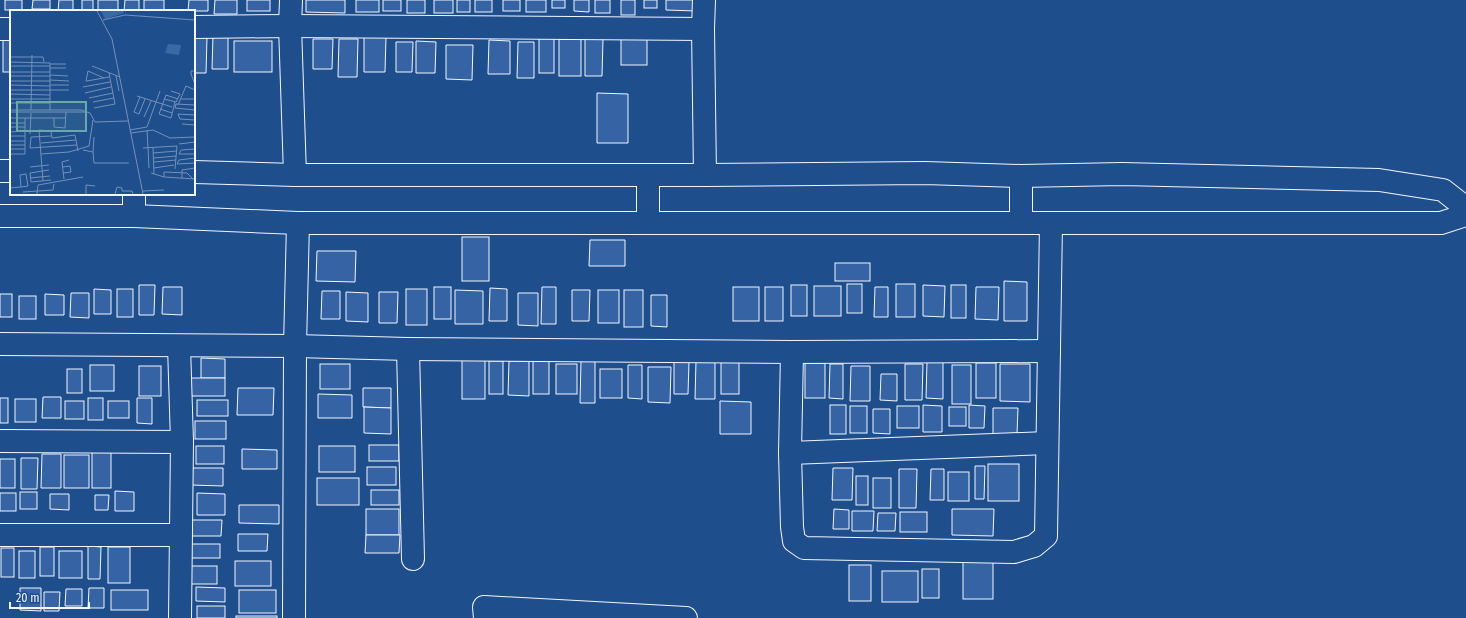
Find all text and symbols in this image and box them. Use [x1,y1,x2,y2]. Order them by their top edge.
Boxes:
inset map [10,10,195,195]
scale bar [10,584,89,610]
text: 20 m [16,591,40,605]

